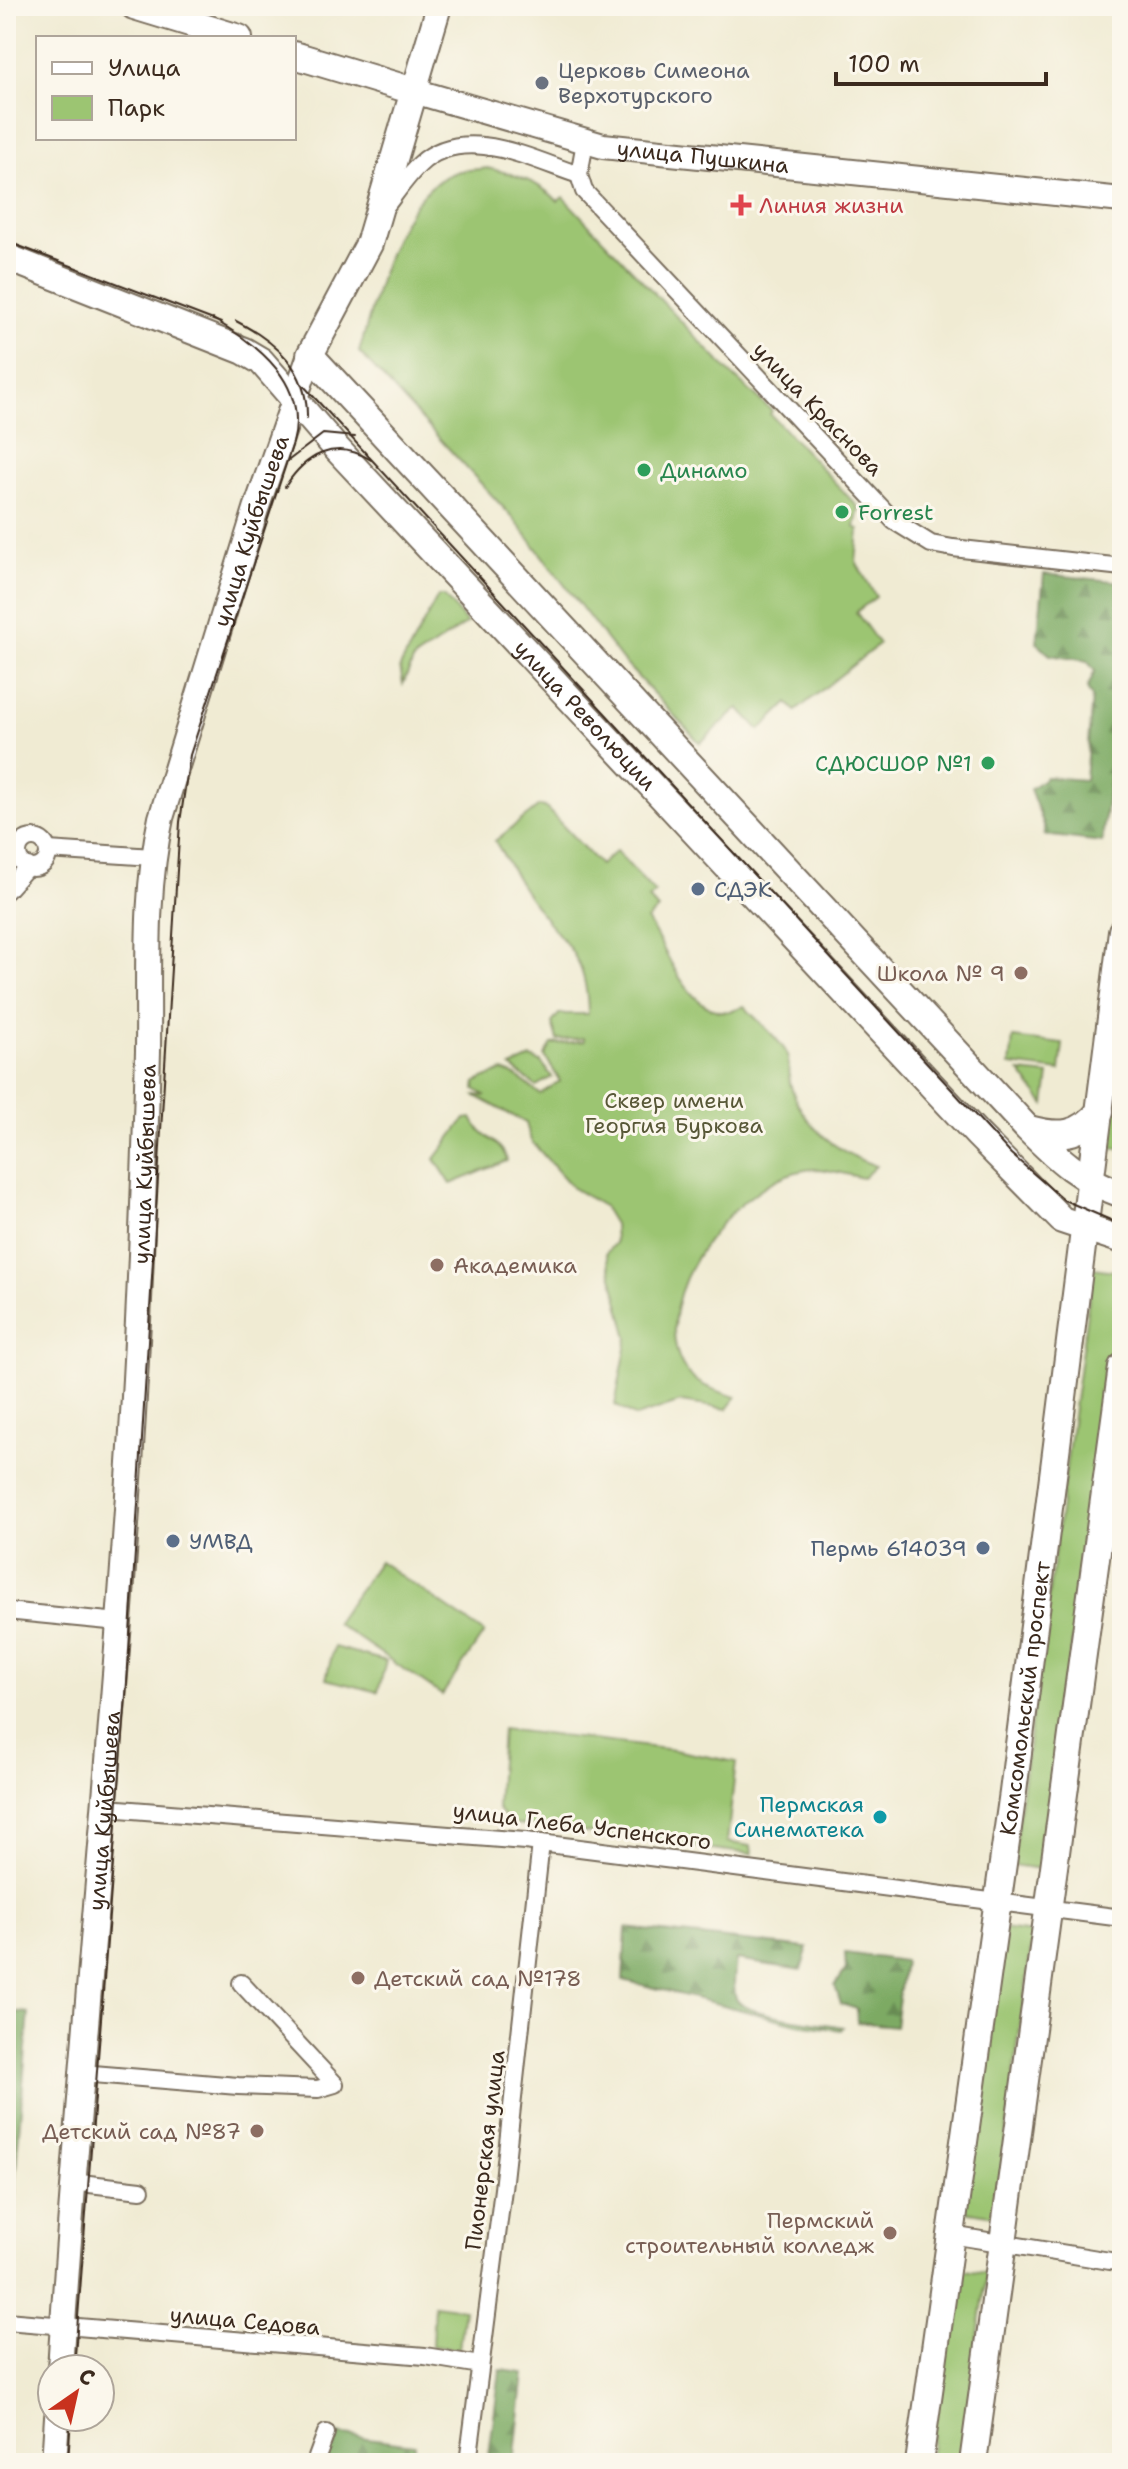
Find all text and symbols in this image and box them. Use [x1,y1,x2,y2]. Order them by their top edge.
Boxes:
legend [36,36,296,140]
scale bar [836,36,1046,86]
text: 100 m [848,48,920,80]
text: Улица [108,52,181,84]
place label: Церковь Симеона Верхотурского [558,56,750,110]
marker: Церковь Симеона Верхотурского [533,74,551,92]
text: Парк [108,92,165,124]
street label: улица Пушкина [616,133,791,180]
place label: Линия жизни [759,191,904,220]
marker: Линия жизни [730,194,752,216]
street label: улица Краснова [747,336,890,482]
street label: улица Куйбышева [206,430,296,630]
place label: Динамо [660,456,748,485]
marker: Динамо [635,461,653,479]
place label: Forrest [858,498,934,527]
marker: Forrest [833,503,851,521]
street label: улица Революции [508,634,663,797]
place label: СДЮСШОР №1 [815,749,972,778]
marker: СДЮСШОР №1 [979,754,997,772]
place label: СДЭК [714,875,772,904]
marker: СДЭК [689,880,707,898]
place label: Школа № 9 [877,959,1005,988]
marker: Школа № 9 [1012,964,1030,982]
street label: улица Куйбышева [126,1063,162,1265]
park label: Сквер имени Георгия Буркова [585,1086,764,1140]
place label: Академика [453,1251,577,1280]
marker: Академика [428,1256,446,1274]
place label: УМВД [189,1527,253,1556]
marker: УМВД [164,1532,182,1550]
place label: Пермь 614039 [811,1534,967,1563]
marker: Пермь 614039 [974,1539,992,1557]
street label: Комсомольский проспект [993,1559,1057,1837]
street label: улица Куйбышева [81,1710,127,1912]
place label: Пермская Синематека [733,1790,864,1844]
street label: улица Глеба Успенского [451,1796,713,1856]
marker: Пермская Синематека [871,1808,889,1826]
place label: Детский сад №178 [374,1964,582,1993]
marker: Детский сад №178 [349,1969,367,1987]
street label: Пионерская улица [458,2048,512,2252]
place label: Детский сад №87 [42,2117,241,2146]
marker: Детский сад №87 [248,2122,266,2140]
place label: Пермский строительный колледж [625,2206,875,2260]
marker: Пермский строительный колледж [881,2224,899,2242]
street label: улица Седова [169,2300,322,2342]
north arrow [36,2353,116,2433]
text: С [73,2361,101,2393]

